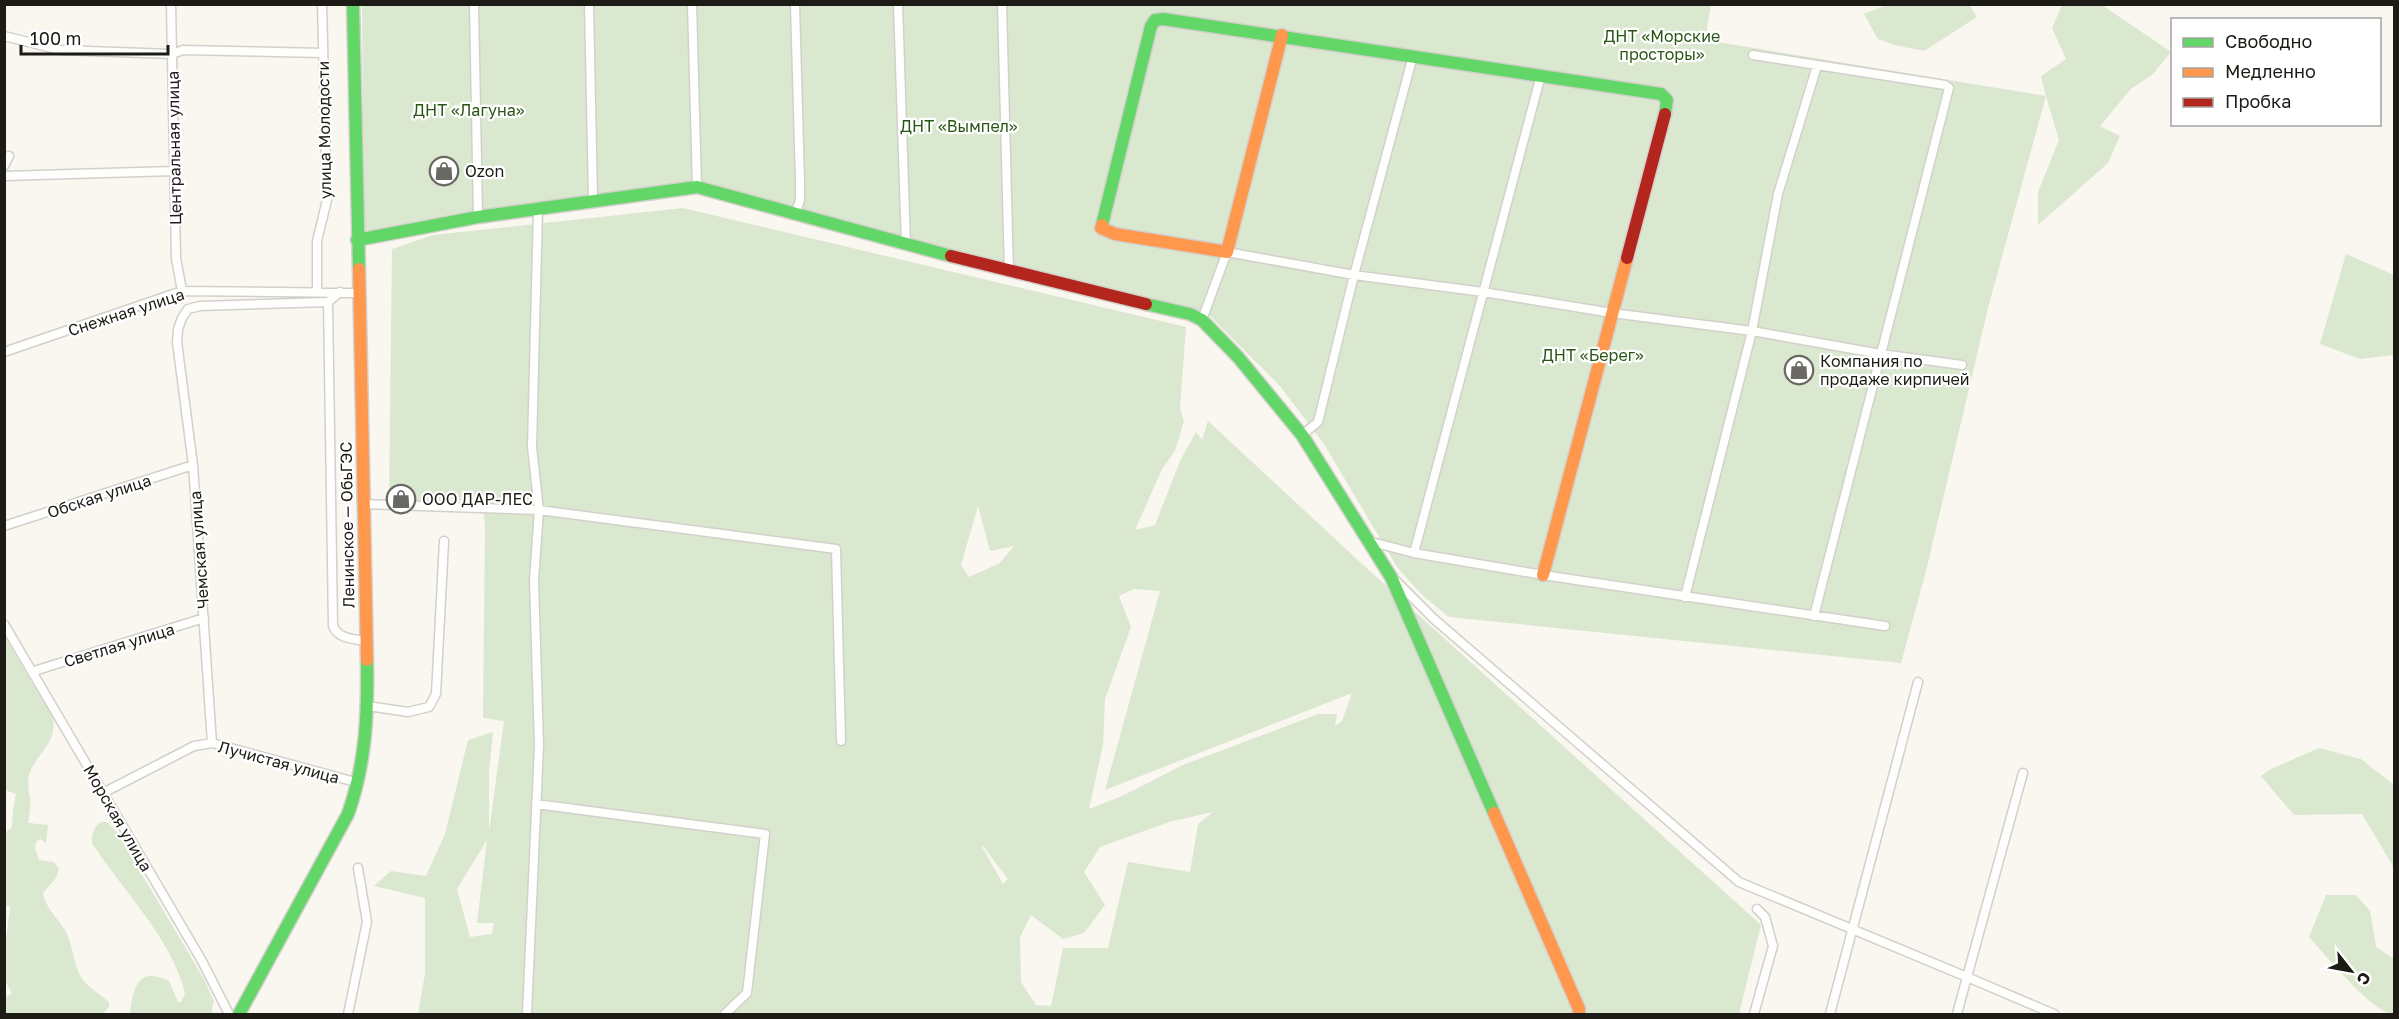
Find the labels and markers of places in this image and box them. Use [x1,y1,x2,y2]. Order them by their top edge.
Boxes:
shop icon: Ozon [428,155,460,187]
place label: Ozon [465,161,504,181]
place label: Компания по продаже кирпичей [1820,351,1970,389]
shop icon: Компания по продаже кирпичей [1783,354,1815,386]
shop icon: ООО ДАР-ЛЕС [385,483,417,515]
place label: ООО ДАР-ЛЕС [422,489,533,509]

